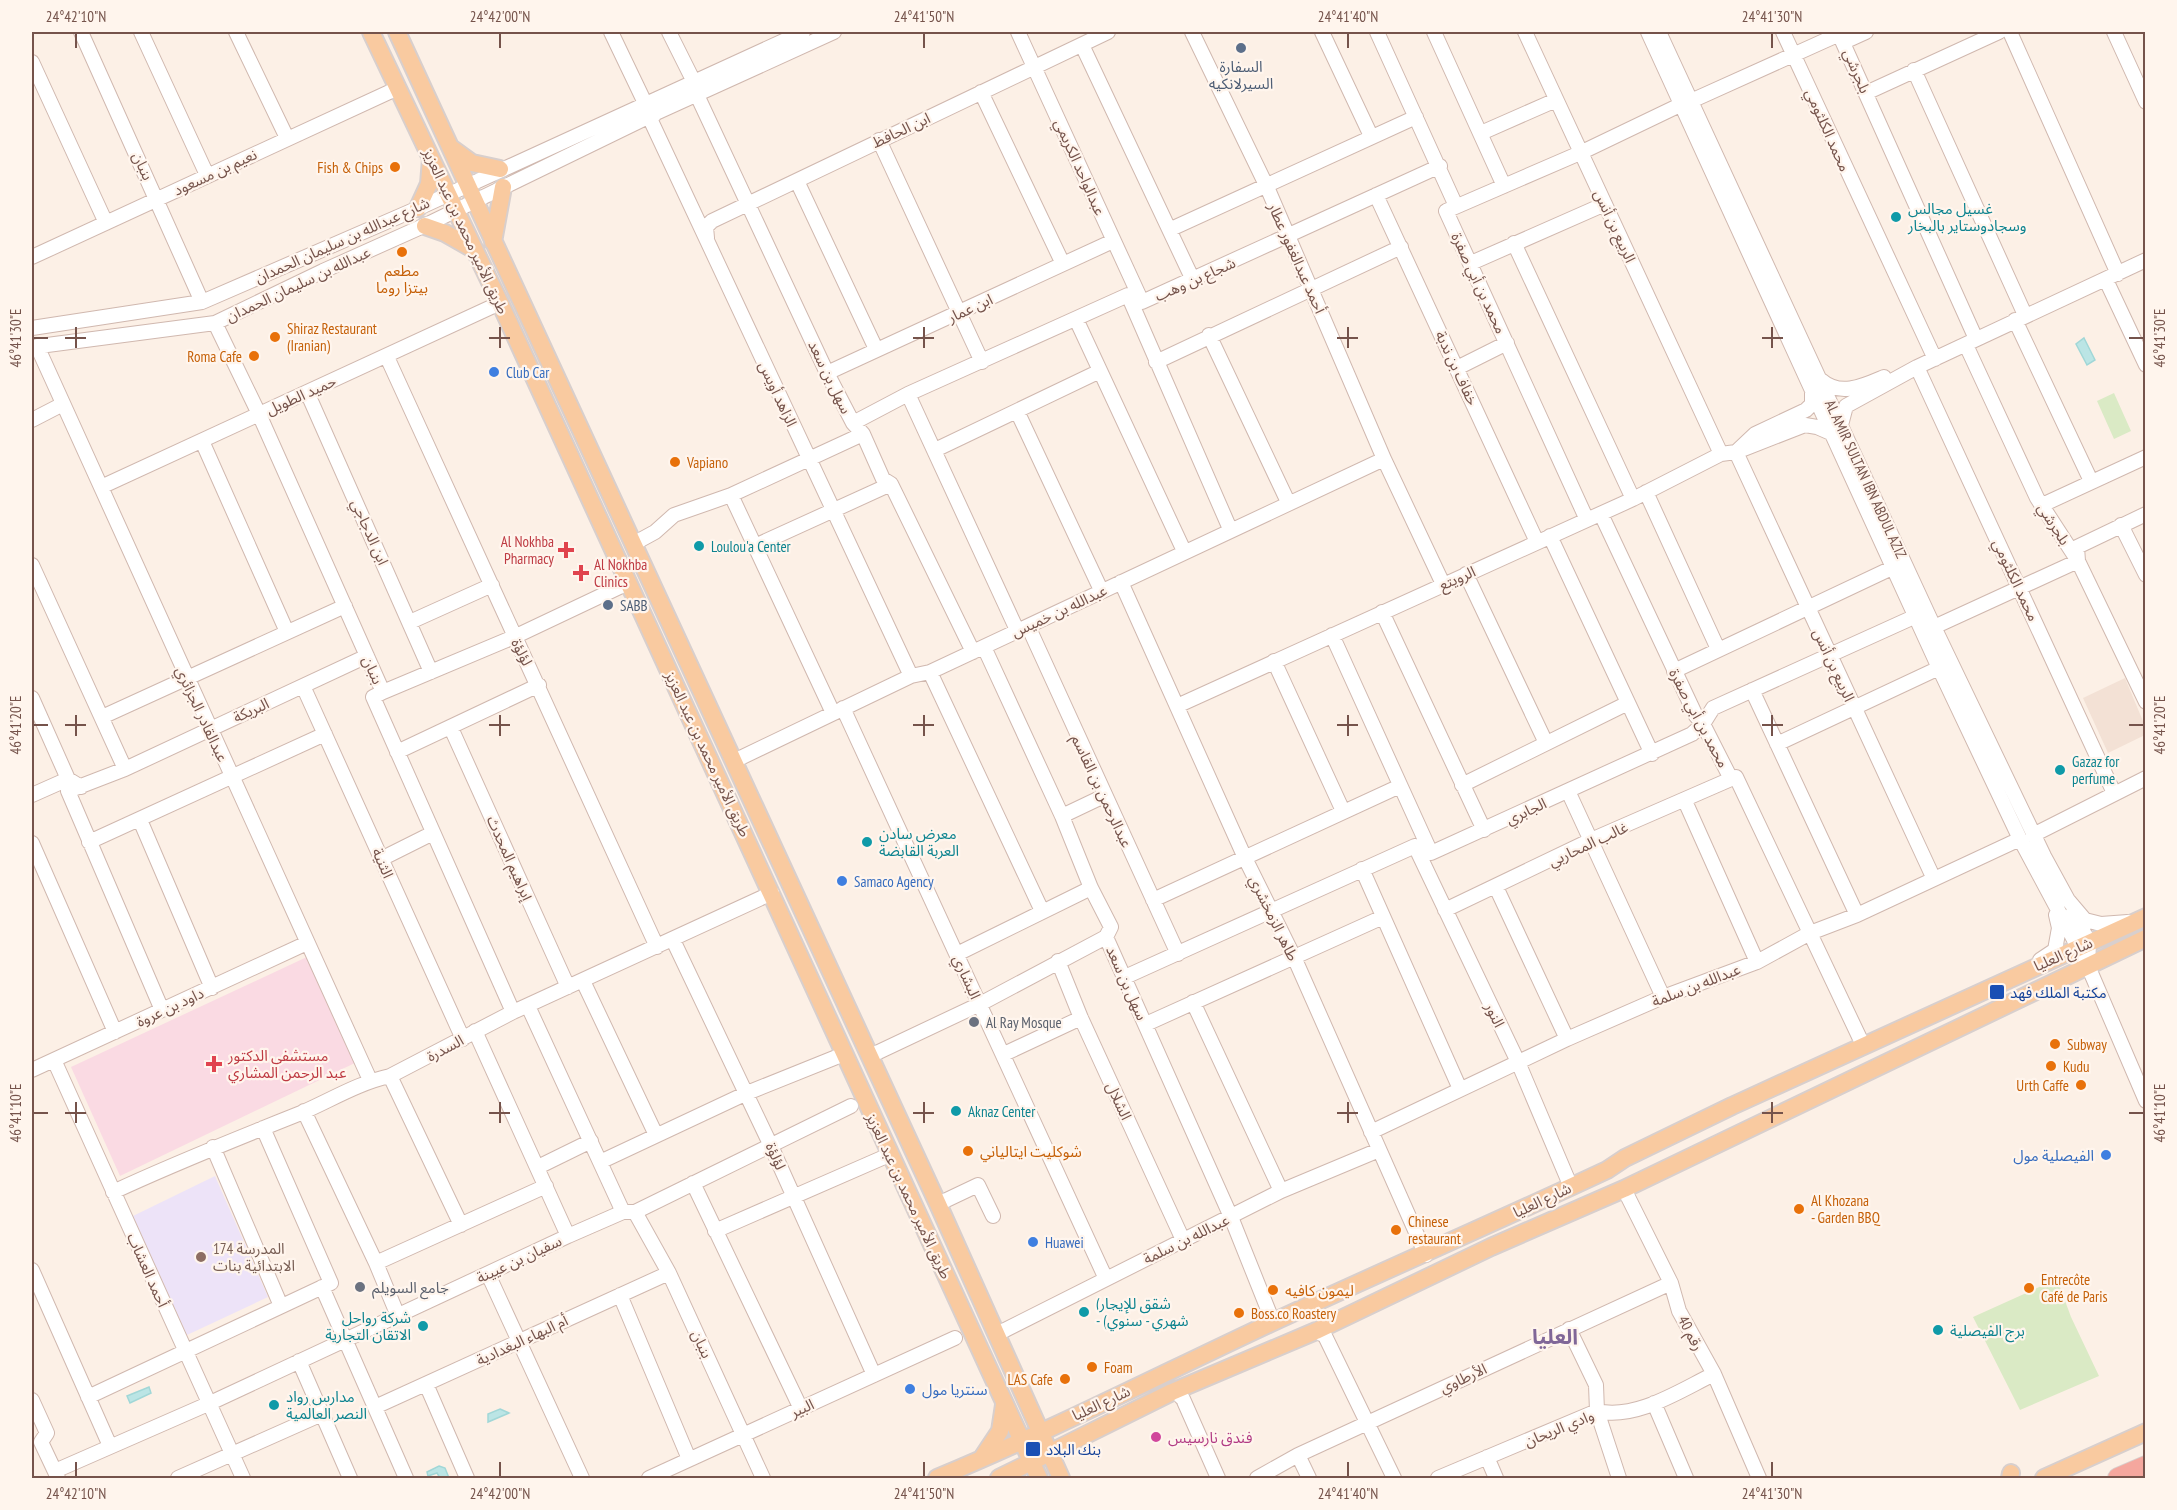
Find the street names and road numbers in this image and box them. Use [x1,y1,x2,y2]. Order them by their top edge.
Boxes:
street label: بلجرشي [1837,46,1875,97]
street label: محمد الكلثومي [1799,86,1855,175]
street label: ابن الحافظ [869,108,933,152]
street label: عبدالواحد الكريمي [1048,116,1110,220]
street label: نعيم بن مسعود [170,144,261,201]
street label: طريق الأمير محمد بن عبد العزيز [418,144,513,317]
street label: بنبان [128,149,158,183]
street label: الربيع بن أنس [1587,186,1640,267]
street label: شارع عبدالله بن سليمان الحمدان [252,193,432,287]
street label: أحمد عبدالغفور عطار [1264,199,1330,317]
street label: محمد بن أبي صفرة [1445,229,1511,338]
street label: عبدالله بن سليمان الحمدان [223,243,373,325]
street label: شجاع بن وهب [1152,253,1240,308]
street label: ابن عمار [943,289,996,327]
street label: خفاف بن ندبة [1431,328,1483,408]
street label: سهل بن سعد [804,337,856,417]
street label: الزاهد أويس [755,358,801,430]
street label: حميد الطويل [263,371,339,419]
street label: AL AMIR SULTAN IBN ABDUL AZIZ [1821,397,1911,562]
street label: ابن الدجاجي [345,496,393,569]
street label: بلجرشي [2031,499,2075,550]
street label: محمد الكلثومي [1986,536,2043,625]
street label: الرويتع [1436,562,1480,597]
street label: عبدالله بن خميس [1008,580,1110,641]
street label: الربيع بن أنس [1806,625,1859,706]
street label: لؤلؤة [507,635,537,669]
street label: بنبان [358,653,388,687]
street label: عبدالقادر الجزائري [169,663,233,766]
street label: محمد بن أبي صفرة [1663,665,1733,772]
street label: طريق الأمير محمد بن عبد العزيز [660,667,755,840]
street label: البريكة [230,693,272,727]
street label: عبدالرحمن بن القاسم [1066,731,1137,852]
street label: الجابري [1503,793,1550,831]
street label: إبراهيم المحدث [481,813,538,905]
street label: غالب المحاربي [1545,817,1632,873]
street label: الثنية [368,845,398,881]
street label: طاهر الزمخشري [1243,872,1303,965]
street label: شارع العليا [2031,933,2097,978]
street label: سهل بن سعد [1102,943,1152,1023]
street label: البشاري [947,952,985,1003]
street label: عبدالله بن سلمة [1649,959,1743,1011]
street label: داود بن عروة [133,983,207,1031]
street label: النور [1480,999,1509,1030]
street label: السدرة [423,1030,467,1066]
street label: الشلال [1102,1079,1136,1123]
street label: طريق الأمير محمد بن عبد العزيز [861,1109,956,1282]
street label: لؤلؤة [762,1139,790,1173]
street label: شارع العليا [1510,1178,1576,1224]
street label: عبدالله بن سلمة [1140,1210,1233,1268]
street label: أحمد العشاب [123,1230,173,1310]
street label: سفيان بن عيينة [473,1231,565,1287]
street label: أم البهاء البغدادية [473,1310,572,1371]
street label: رقم 40 [1672,1312,1708,1355]
street label: بنبان [687,1327,717,1361]
street label: الأرطاوي [1436,1359,1491,1399]
street label: شارع العليا [1069,1381,1135,1427]
street label: البير [786,1394,817,1422]
street label: وادي الريحان [1521,1405,1598,1453]

